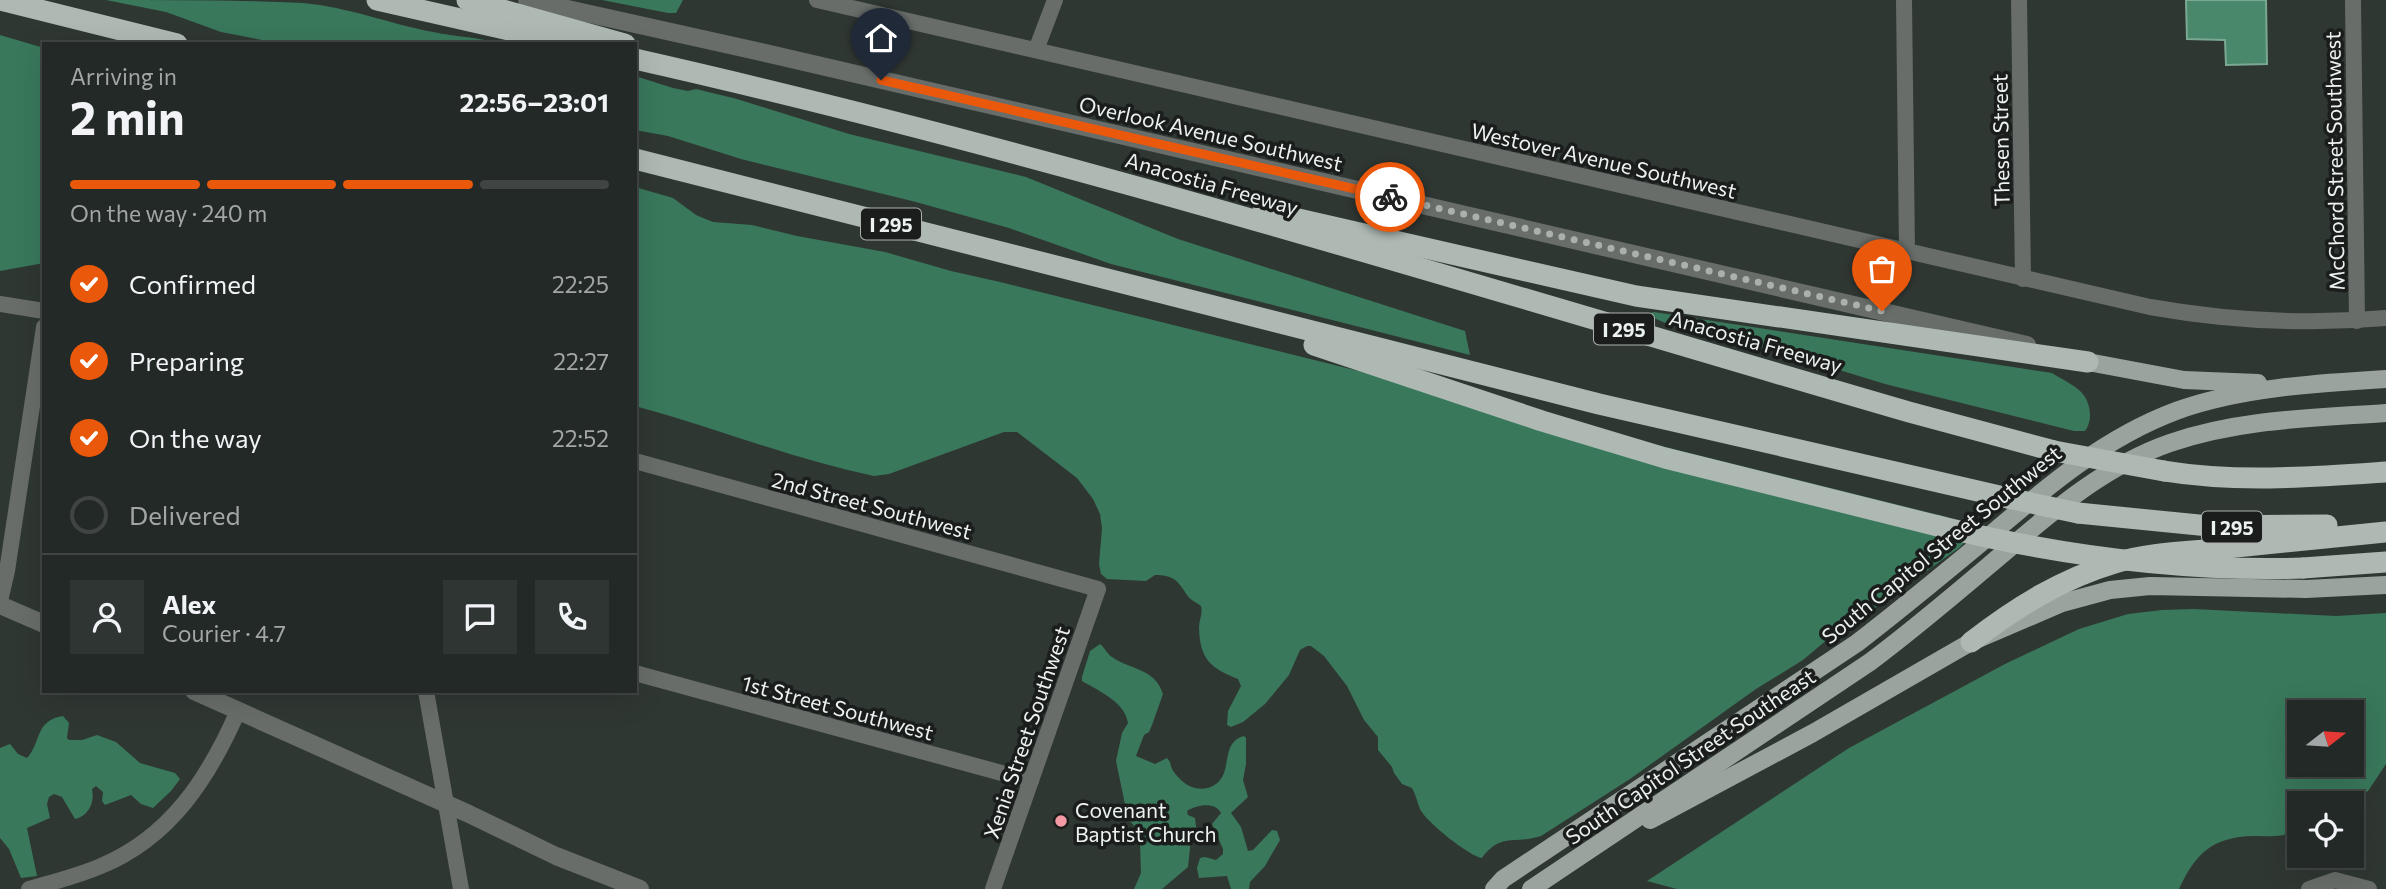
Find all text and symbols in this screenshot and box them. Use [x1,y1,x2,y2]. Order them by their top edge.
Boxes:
pin [851,8,911,80]
icon: home [862,19,900,57]
street label: McChord Street Southwest [2319,31,2349,291]
text: Arriving in [70,62,177,90]
street label: Thesen Street [1986,73,2014,207]
text: 22:56–23:01 [460,86,609,117]
text: 2 min [70,88,185,144]
street label: Overlook Avenue Southwest [1077,91,1345,175]
street label: Westover Avenue Southwest [1469,117,1739,203]
street label: Anacostia Freeway [1123,146,1301,220]
courier [1355,162,1425,232]
icon: bike [1371,178,1409,216]
text: On the way · 240 m [70,199,267,227]
road number: I 295 [861,208,921,240]
pin [1852,239,1912,311]
icon: bag [1863,250,1901,288]
icon: check [70,265,108,303]
text: Confirmed [129,268,256,299]
text: 22:25 [552,270,609,298]
street label: Anacostia Freeway [1667,304,1845,378]
road number: I 295 [1594,314,1654,344]
icon: check [70,342,108,380]
text: Preparing [129,345,244,376]
text: 22:27 [553,347,609,375]
icon: check [70,419,108,457]
text: On the way [129,422,262,453]
text: 22:52 [552,424,609,452]
street label: South Capitol Street Southwest [1816,440,2066,648]
street label: 2nd Street Southwest [769,466,975,544]
text: Delivered [129,499,240,530]
road number: I 295 [2202,512,2262,542]
button: person [70,580,144,654]
button: chat [443,580,517,654]
button: phone [535,580,609,654]
text: Alex [162,588,216,619]
text: Courier · 4.7 [162,619,286,647]
street label: Xenia Street Southwest [978,622,1074,842]
street label: South Capitol Street Southeast [1560,663,1820,849]
street label: 1st Street Southwest [740,669,936,745]
north arrow [2287,700,2364,777]
map controls [2287,700,2364,868]
button: locate [2287,791,2364,868]
place label: Covenant Baptist Church [1075,797,1217,846]
marker: Covenant Baptist Church [1053,813,1069,829]

